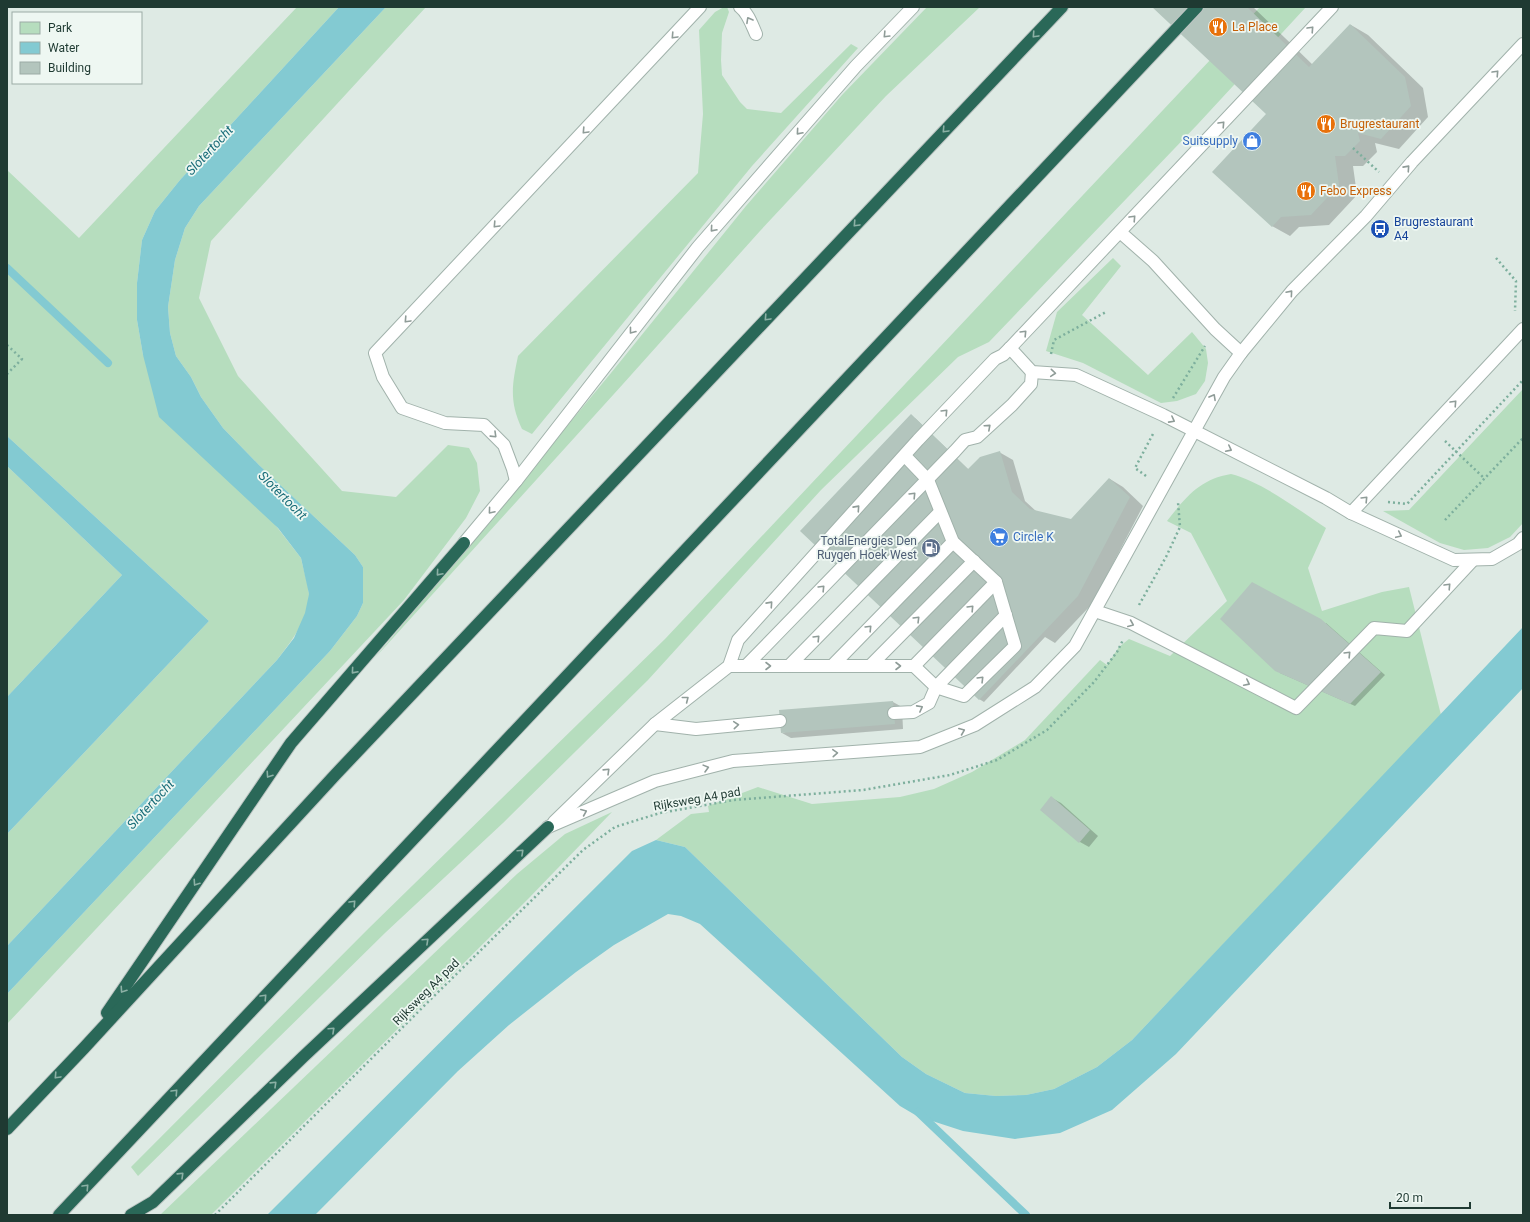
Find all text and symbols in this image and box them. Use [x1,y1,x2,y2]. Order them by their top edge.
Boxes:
legend [12,12,142,84]
restaurant icon: La Place [1207,16,1229,38]
one-way arrow [747,17,754,24]
place label: La Place [1232,20,1278,34]
text: Park [48,21,73,35]
one-way arrow [1306,26,1314,34]
one-way arrow [883,30,891,38]
one-way arrow [1032,30,1040,38]
one-way arrow [671,31,679,39]
text: Water [48,41,79,55]
text: Building [48,61,91,75]
one-way arrow [1491,70,1498,77]
restaurant icon: Brugrestaurant [1315,113,1337,135]
place label: Brugrestaurant [1340,117,1419,131]
one-way arrow [1217,121,1225,129]
water label: Slotertocht [183,122,237,178]
one-way arrow [943,125,950,133]
one-way arrow [582,126,589,133]
one-way arrow [796,127,803,134]
shop icon: Suitsupply [1241,130,1263,152]
place label: Suitsupply [1183,134,1238,148]
one-way arrow [1403,165,1410,172]
restaurant icon: Febo Express [1295,180,1317,202]
place label: Febo Express [1320,184,1392,198]
one-way arrow [1128,215,1136,223]
place label: Brugrestaurant A4 [1394,215,1473,243]
bus stop icon: Brugrestaurant A4 [1369,218,1391,240]
one-way arrow [853,219,861,227]
one-way arrow [493,220,500,228]
one-way arrow [711,225,718,232]
one-way arrow [1285,290,1292,298]
one-way arrow [765,314,772,321]
one-way arrow [404,315,411,323]
one-way arrow [629,327,637,334]
one-way arrow [1020,330,1027,338]
one-way arrow [1050,368,1056,377]
one-way arrow [1208,394,1215,401]
one-way arrow [1449,400,1456,408]
one-way arrow [940,409,948,417]
one-way arrow [1168,416,1176,423]
one-way arrow [983,425,990,432]
one-way arrow [489,431,497,438]
one-way arrow [1224,444,1232,452]
water label: Slotertocht [255,468,310,523]
one-way arrow [908,492,916,500]
one-way arrow [1360,496,1368,504]
one-way arrow [852,505,860,513]
one-way arrow [488,506,495,514]
supermarket icon: Circle K [988,526,1010,548]
place label: Circle K [1013,530,1054,544]
one-way arrow [1395,530,1402,538]
place label: TotalEnergies Den Ruygen Hoek West [817,534,917,562]
fuel station icon: TotalEnergies Den Ruygen Hoek West [920,537,942,559]
one-way arrow [436,568,443,575]
one-way arrow [1443,583,1451,591]
one-way arrow [817,585,825,593]
one-way arrow [765,601,772,609]
one-way arrow [966,605,974,613]
one-way arrow [912,616,920,624]
one-way arrow [1127,619,1135,627]
one-way arrow [864,625,872,633]
one-way arrow [812,635,819,643]
one-way arrow [1343,651,1351,659]
one-way arrow [765,662,771,670]
one-way arrow [895,662,901,670]
one-way arrow [351,666,358,674]
one-way arrow [976,676,984,684]
one-way arrow [1243,678,1250,685]
one-way arrow [681,697,688,704]
one-way arrow [916,705,923,712]
one-way arrow [733,721,739,730]
one-way arrow [958,727,965,735]
one-way arrow [832,749,838,758]
one-way arrow [703,764,710,772]
one-way arrow [602,768,610,775]
one-way arrow [266,771,274,778]
water label: Slotertocht [124,776,178,832]
street label: Rijksweg A4 pad [652,784,742,814]
one-way arrow [581,808,588,816]
one-way arrow [516,850,524,857]
one-way arrow [193,879,201,886]
one-way arrow [348,900,356,908]
one-way arrow [422,939,429,946]
street label: Rijksweg A4 pad [390,956,462,1028]
one-way arrow [120,986,128,993]
one-way arrow [259,994,267,1002]
one-way arrow [327,1028,334,1035]
one-way arrow [54,1071,62,1079]
one-way arrow [269,1082,277,1089]
one-way arrow [170,1089,178,1097]
one-way arrow [176,1172,184,1179]
one-way arrow [81,1184,88,1192]
scale bar [1390,1184,1470,1210]
text: 20 m [1396,1191,1423,1205]

